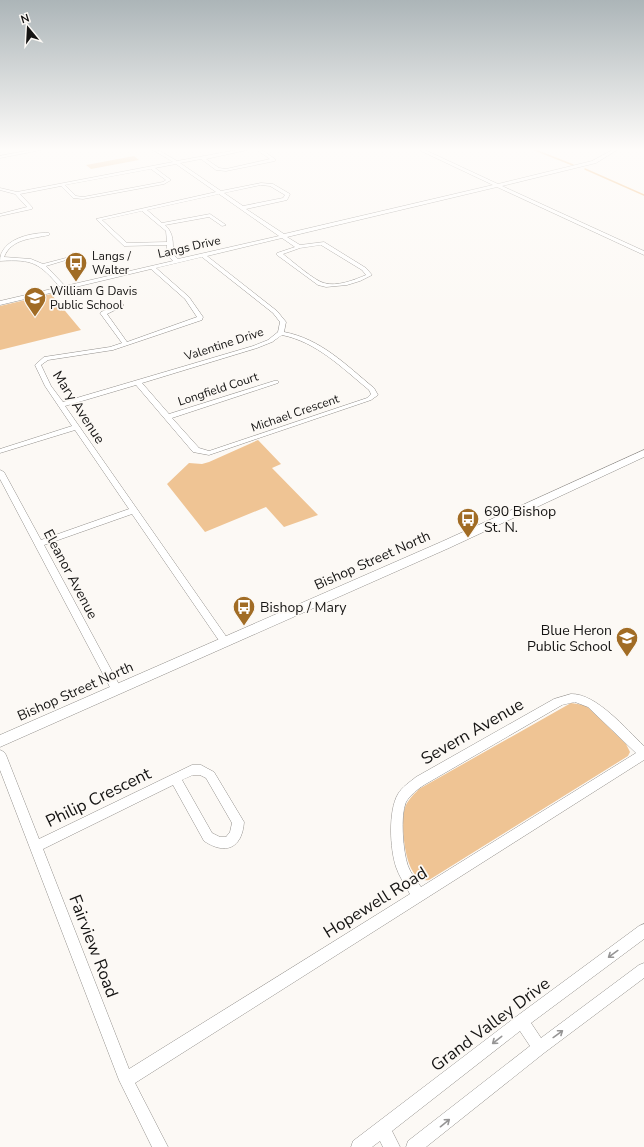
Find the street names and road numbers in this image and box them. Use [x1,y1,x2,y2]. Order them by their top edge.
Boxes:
street label: Langs Drive [156,232,222,262]
street label: Valentine Drive [181,324,266,365]
street label: Mary Avenue [48,367,109,447]
street label: Longfield Court [176,368,261,410]
street label: Michael Crescent [249,390,342,436]
street label: Eleanor Avenue [39,526,102,622]
street label: Bishop Street North [311,526,433,595]
street label: Bishop Street North [14,657,136,726]
street label: Severn Avenue [417,693,528,770]
street label: Philip Crescent [42,762,156,833]
street label: Hopewell Road [319,861,432,944]
street label: Fairview Road [63,891,124,1001]
street label: Grand Valley Drive [426,972,554,1077]

